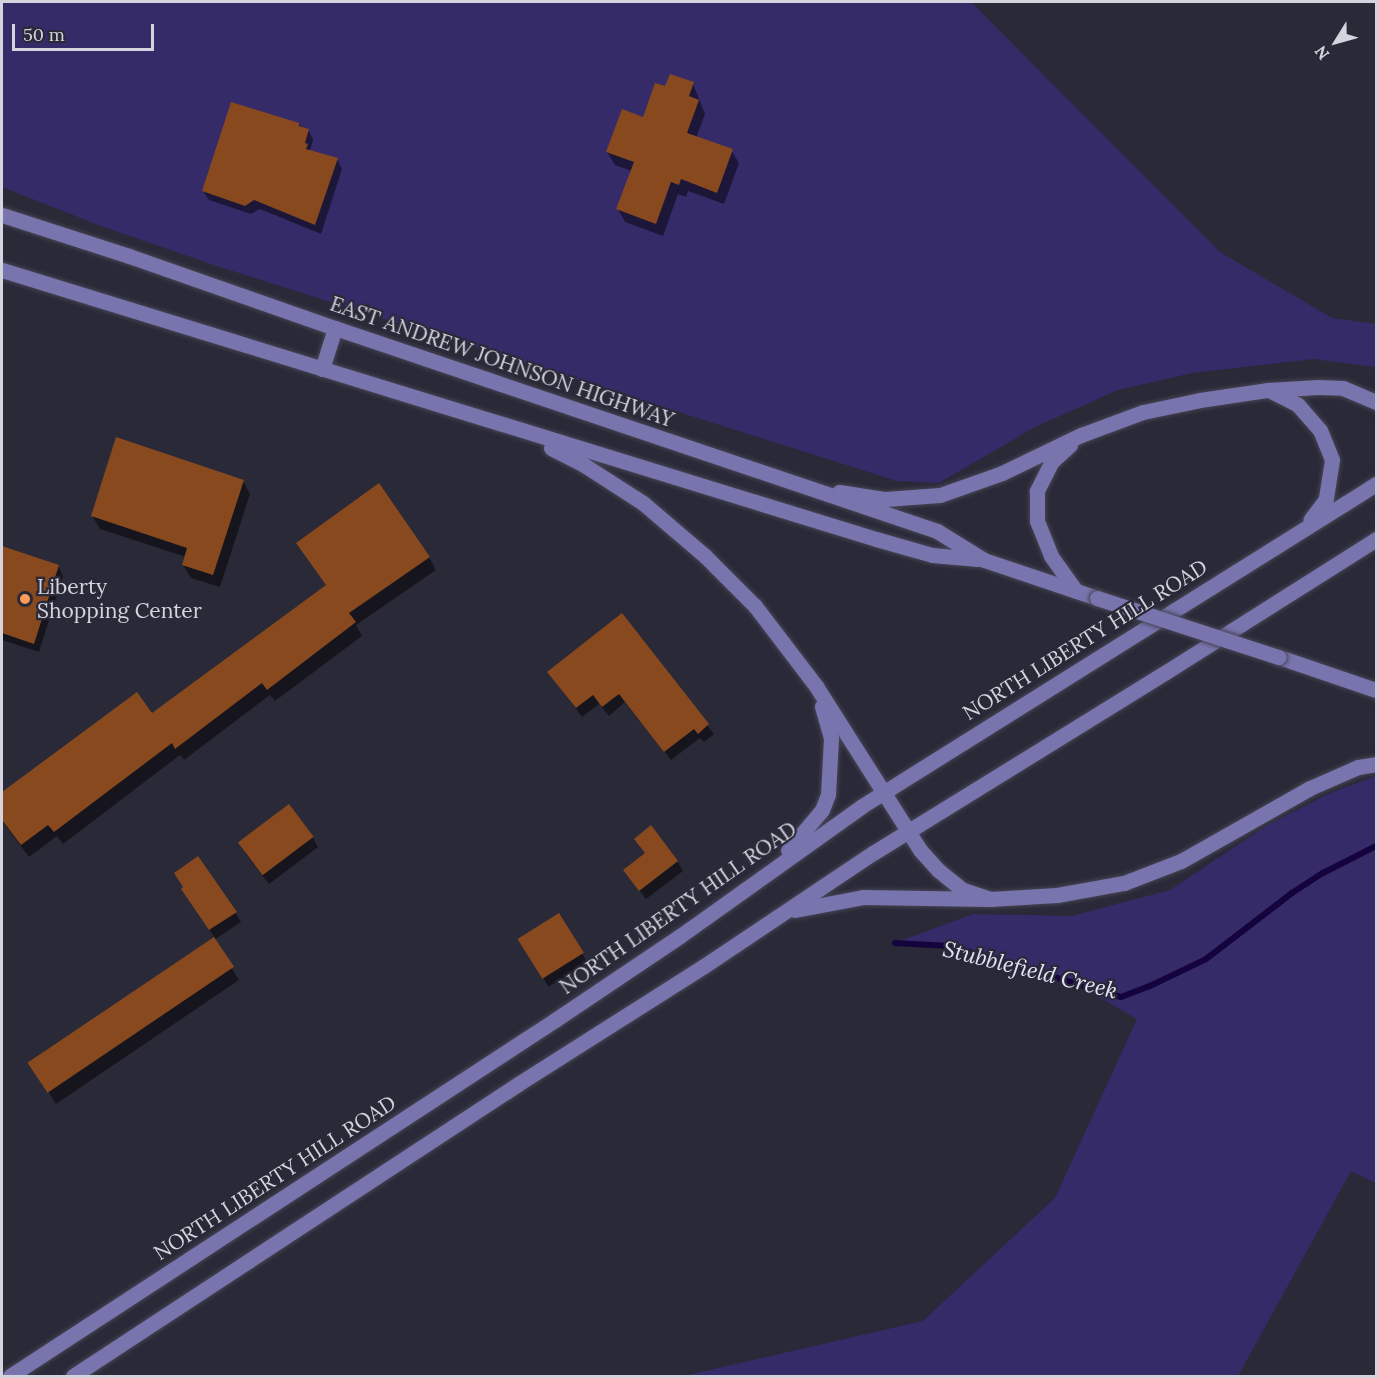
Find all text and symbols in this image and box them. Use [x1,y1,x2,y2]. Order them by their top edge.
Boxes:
scale bar [15,12,158,50]
north arrow [1306,12,1366,72]
text: 50 m [23,23,65,46]
text: N [1310,42,1333,64]
street label: EAST ANDREW JOHNSON HIGHWAY [327,291,677,433]
street label: NORTH LIBERTY HILL ROAD [958,554,1212,726]
place label: Liberty Shopping Center [37,574,202,624]
marker: Liberty Shopping Center [18,592,32,606]
street label: NORTH LIBERTY HILL ROAD [555,816,801,1000]
water label: Stubblefield Creek [940,936,1120,1004]
street label: NORTH LIBERTY HILL ROAD [149,1090,401,1266]

